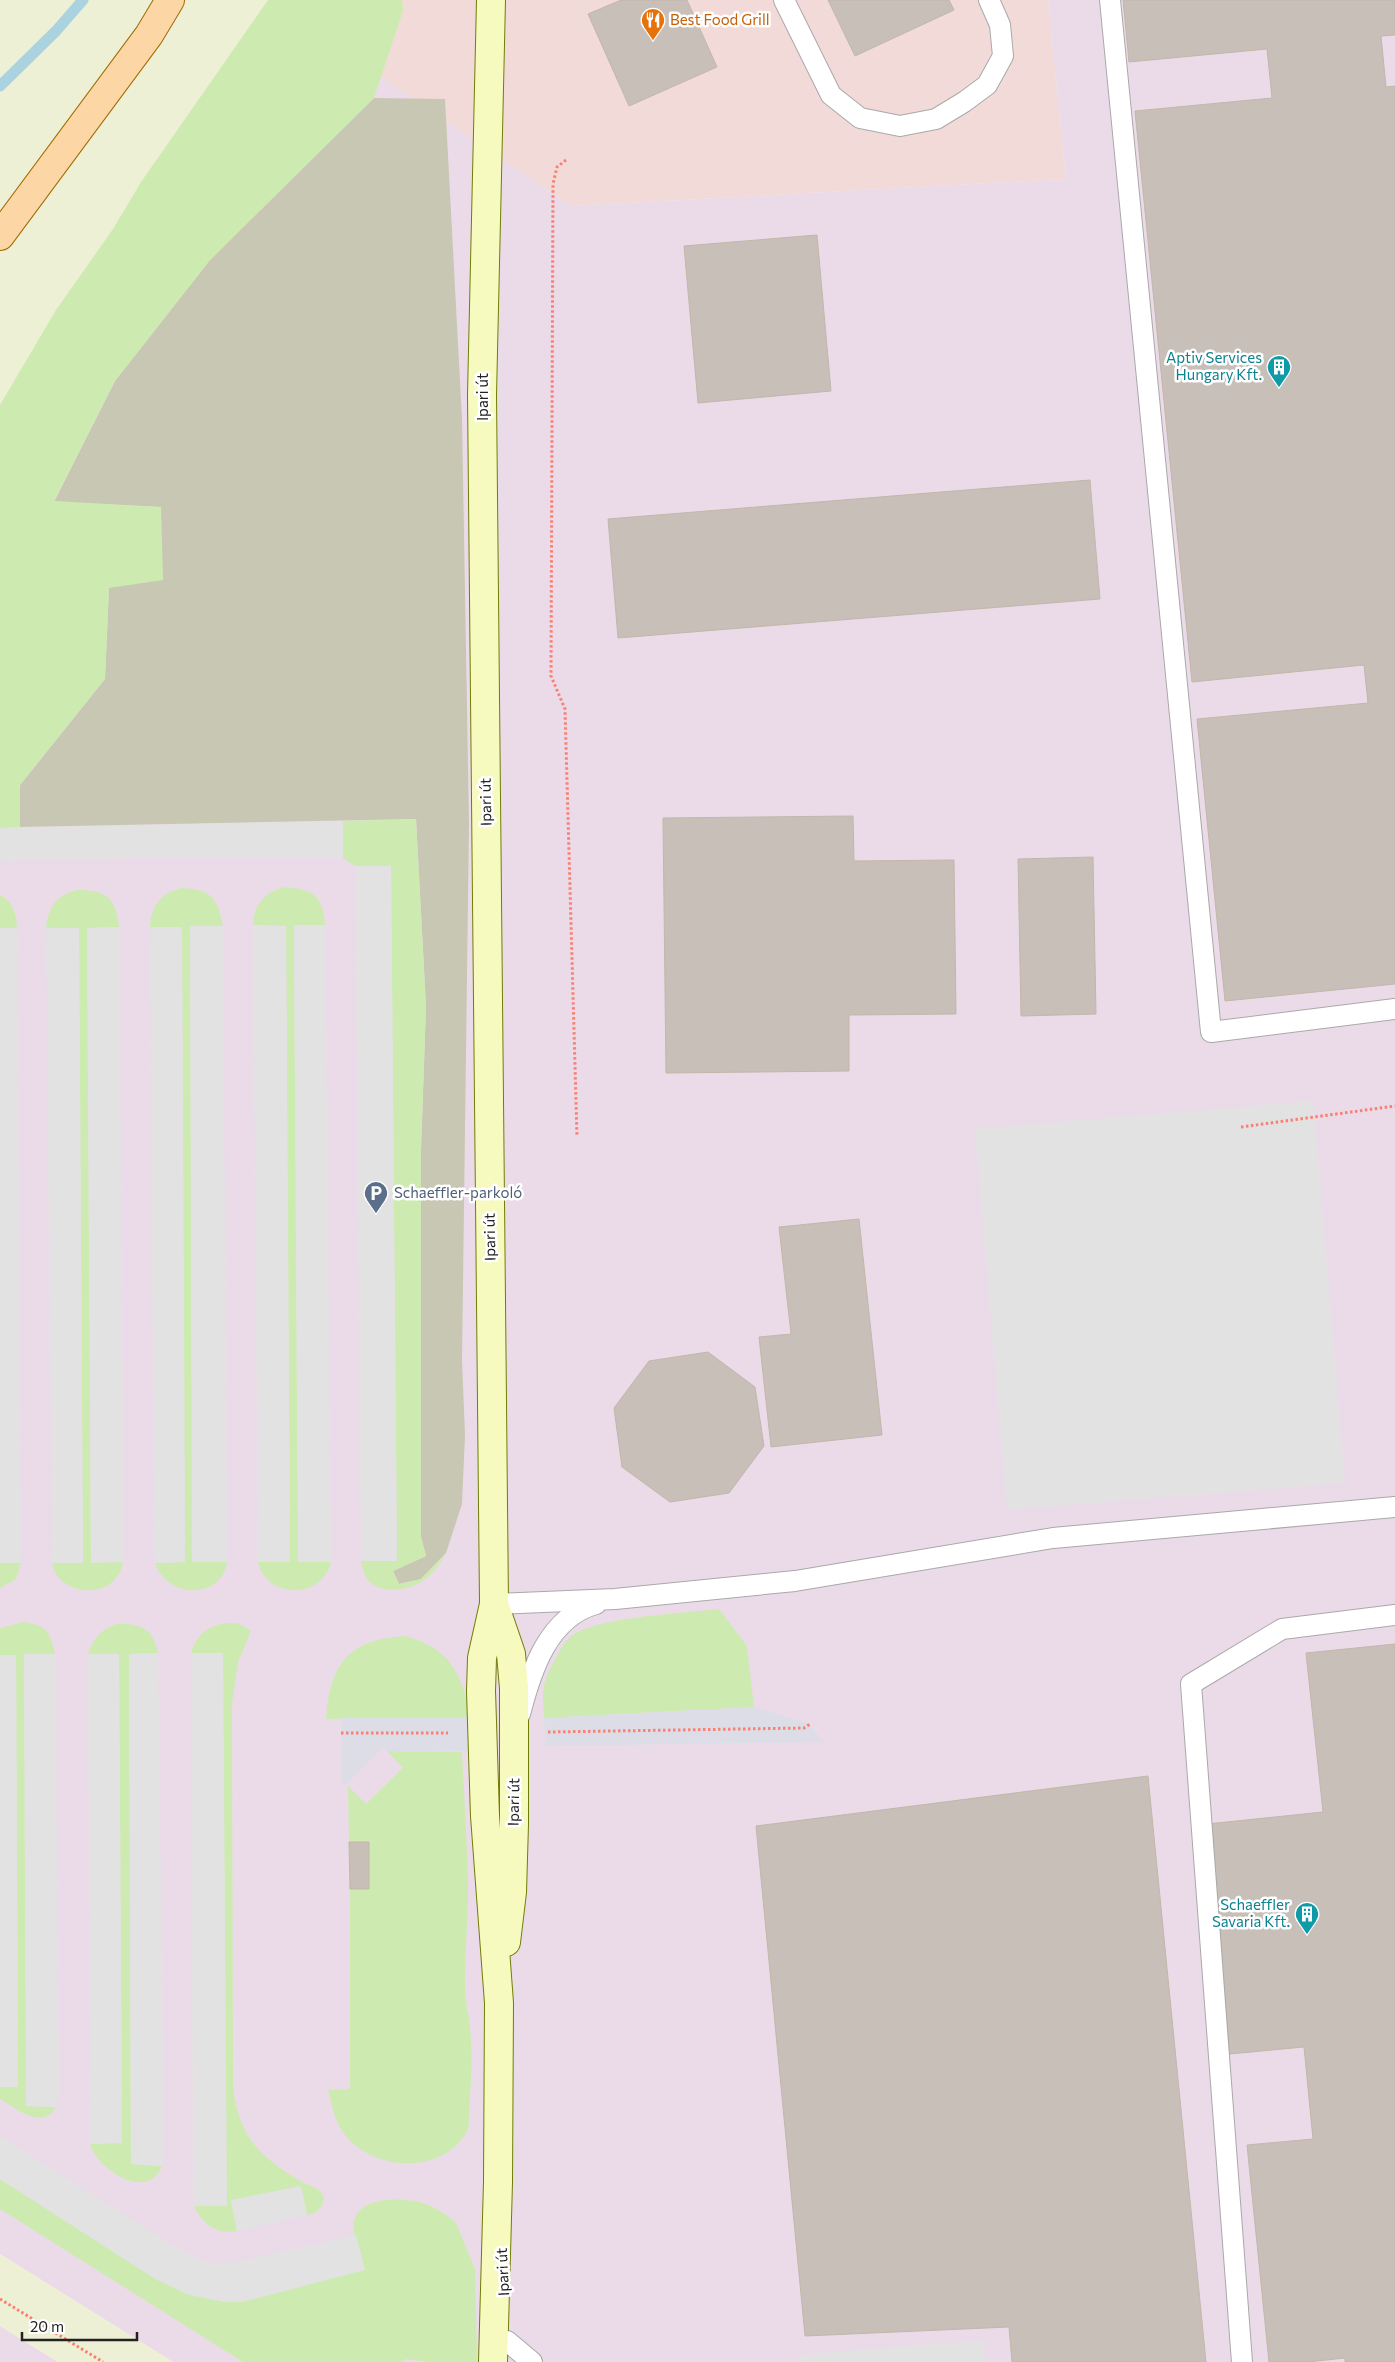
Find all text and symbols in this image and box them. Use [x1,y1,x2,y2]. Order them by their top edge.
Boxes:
restaurant icon: Best Food Grill [640,7,666,41]
place label: Best Food Grill [670,10,770,28]
place label: Aptiv Services Hungary Kft. [1166,348,1262,383]
building icon: Aptiv Services Hungary Kft. [1266,354,1292,388]
street label: Ipari út [473,373,491,421]
street label: Ipari út [476,778,494,826]
parking icon: Schaeffler-parkoló [363,1180,389,1214]
place label: Schaeffler-parkoló [394,1183,522,1201]
street label: Ipari út [480,1213,498,1261]
street label: Ipari út [504,1778,522,1826]
place label: Schaeffler Savaria Kft. [1212,1895,1290,1930]
building icon: Schaeffler Savaria Kft. [1294,1901,1320,1935]
street label: Ipari út [492,2248,512,2297]
scale bar [22,2310,138,2342]
text: 20 m [30,2317,64,2335]

